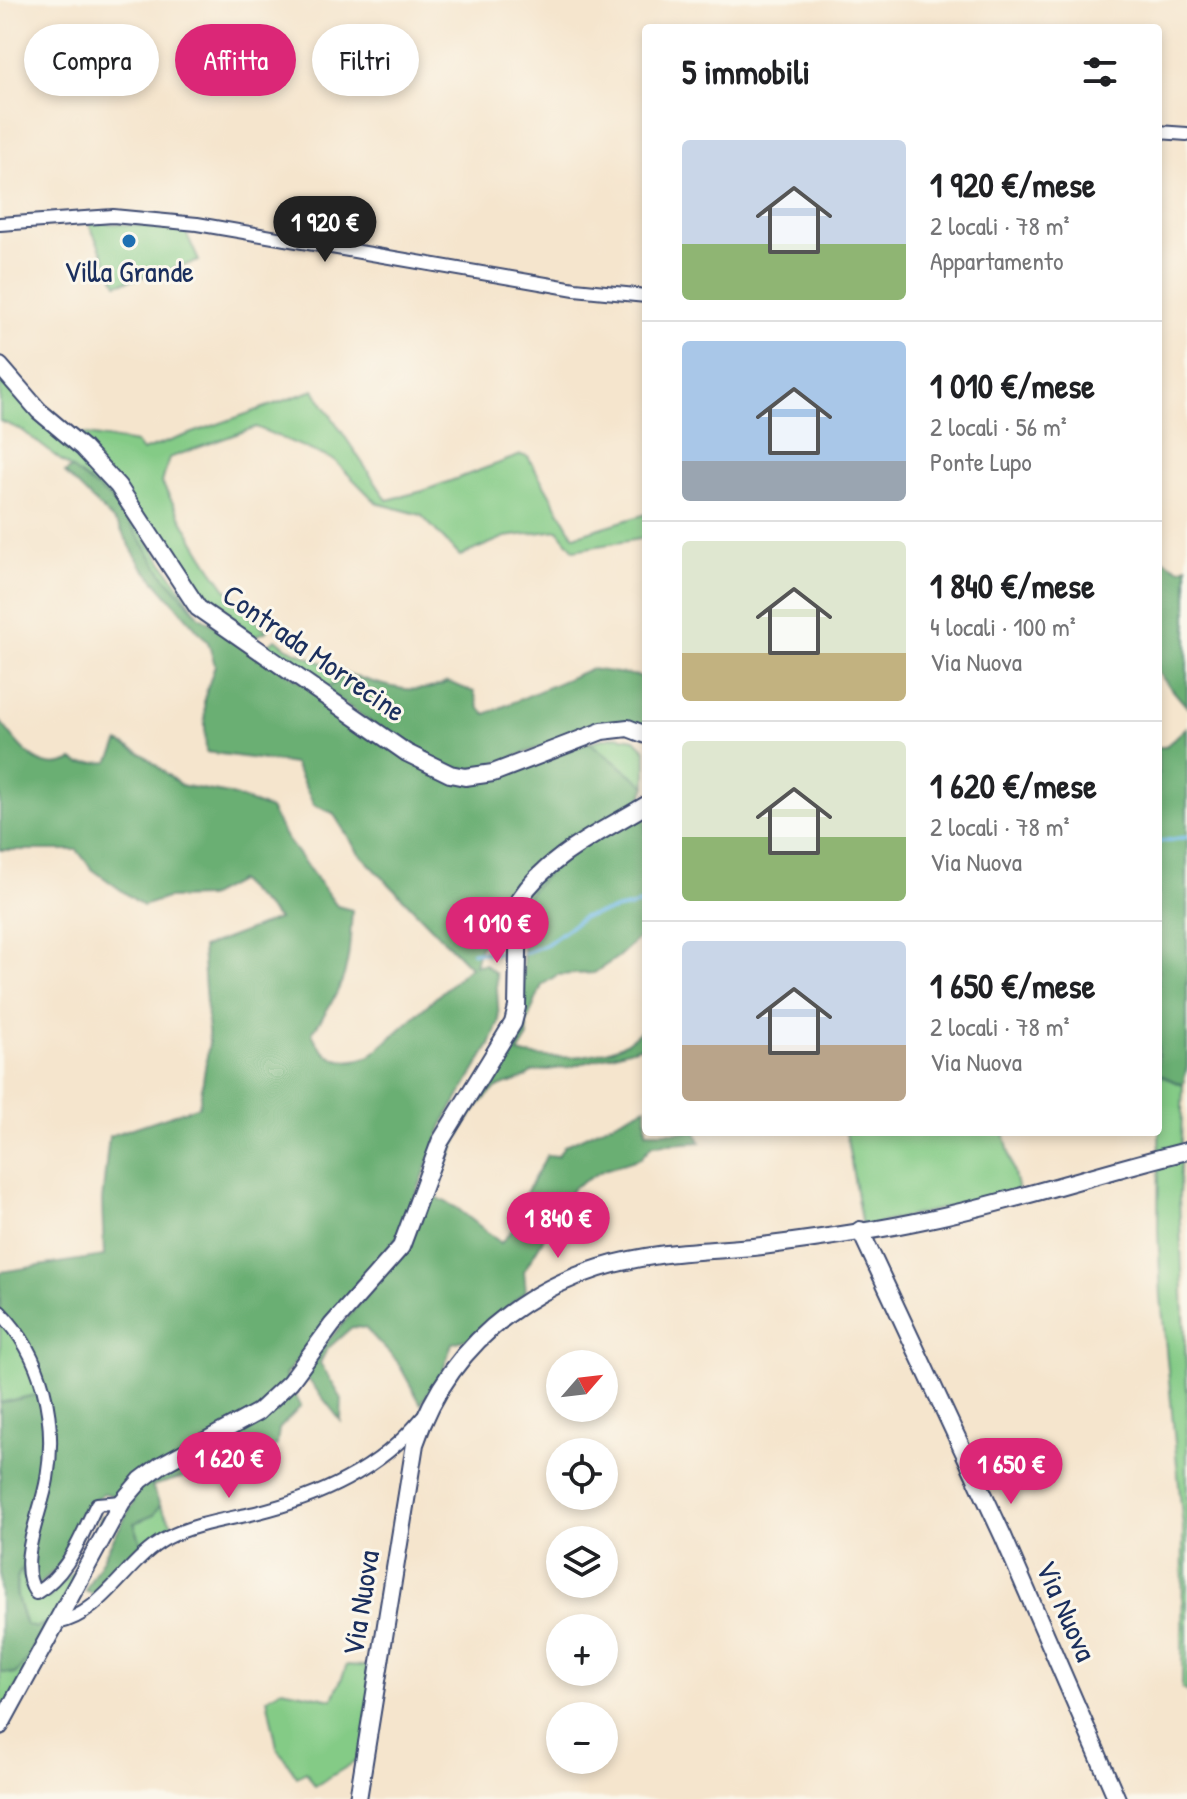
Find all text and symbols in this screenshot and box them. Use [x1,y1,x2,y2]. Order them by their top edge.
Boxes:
chip: Compra [24,24,159,96]
chip: Affitta [175,24,296,96]
chip: Filtri [312,24,419,96]
text: 5 immobili [682,49,810,95]
icon: filters [1078,50,1122,94]
text: 1 920 €/mese [930,162,1096,208]
icon: home [746,172,842,268]
pin: 1 920 € [251,196,399,264]
text: 1 920 € [291,204,359,239]
text: 2 locali · 78 m² [930,208,1070,243]
marker: Villa Grande [120,232,138,250]
text: Appartamento [930,243,1063,278]
place label: Villa Grande [64,251,194,291]
text: 1 010 €/mese [930,363,1095,409]
icon: home [746,373,842,469]
text: 2 locali · 56 m² [930,409,1067,444]
text: Ponte Lupo [930,444,1032,479]
text: 1 840 €/mese [930,563,1095,609]
icon: home [746,573,842,669]
street label: Contrada Morrecine [215,574,414,730]
text: 4 locali · 100 m² [930,609,1076,644]
text: Via Nuova [930,644,1022,679]
text: 1 620 €/mese [930,763,1097,809]
icon: home [746,773,842,869]
text: 2 locali · 78 m² [930,809,1070,844]
text: Via Nuova [930,844,1022,879]
pin: 1 010 € [423,897,571,965]
text: 1 010 € [464,905,530,940]
text: 1 650 €/mese [930,963,1095,1009]
icon: home [746,973,842,1069]
text: 2 locali · 78 m² [930,1009,1070,1044]
text: Via Nuova [930,1044,1022,1079]
pin: 1 840 € [484,1192,632,1260]
text: 1 840 € [525,1200,591,1235]
north arrow [546,1350,618,1422]
map controls [546,1350,618,1774]
pin: 1 620 € [155,1432,303,1500]
button: locate [546,1438,618,1510]
pin: 1 650 € [937,1438,1085,1506]
text: 1 620 € [195,1440,263,1475]
text: 1 650 € [978,1446,1044,1481]
button: layers [546,1526,618,1598]
street label: Via Nuova [332,1547,388,1658]
street label: Via Nuova [1027,1554,1107,1667]
button: + [546,1614,618,1686]
button: − [546,1702,618,1774]

